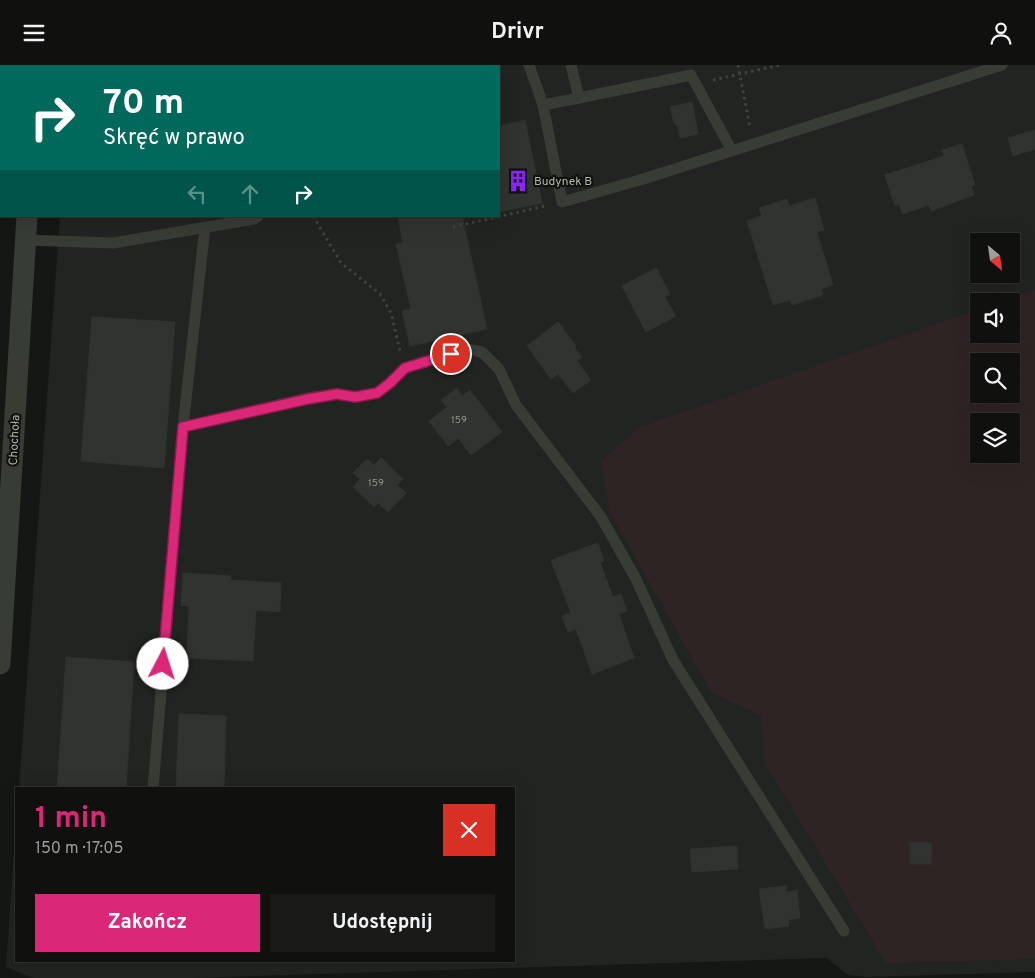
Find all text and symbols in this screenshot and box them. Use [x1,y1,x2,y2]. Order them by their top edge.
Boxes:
icon: menu [20,19,48,47]
text: Drivr [491,19,544,46]
icon: person [987,19,1015,47]
text: 70 m [103,82,184,126]
icon: right [20,85,85,150]
text: Skręć w prawo [103,125,245,152]
building icon: Budynek B [505,168,531,194]
place label: Budynek B [534,174,592,190]
icon: left [183,180,211,208]
icon: ahead [236,180,264,208]
icon: right [289,180,317,208]
north arrow [970,233,1020,283]
map controls [970,233,1020,463]
button: sound [970,293,1020,343]
pin [430,333,472,375]
icon: arrive [437,340,465,368]
button: search [970,353,1020,403]
button: layers [970,413,1020,463]
street label: Chochoła [6,414,24,466]
house number: 159 [451,414,467,427]
house number: 159 [368,477,384,490]
position arrow [136,637,188,689]
text: 1 min [35,801,107,838]
button: close [443,804,495,856]
text: 150 m · 17:05 [35,839,123,859]
button: Zakończ [35,894,260,952]
button: Udostępnij [270,894,495,952]

